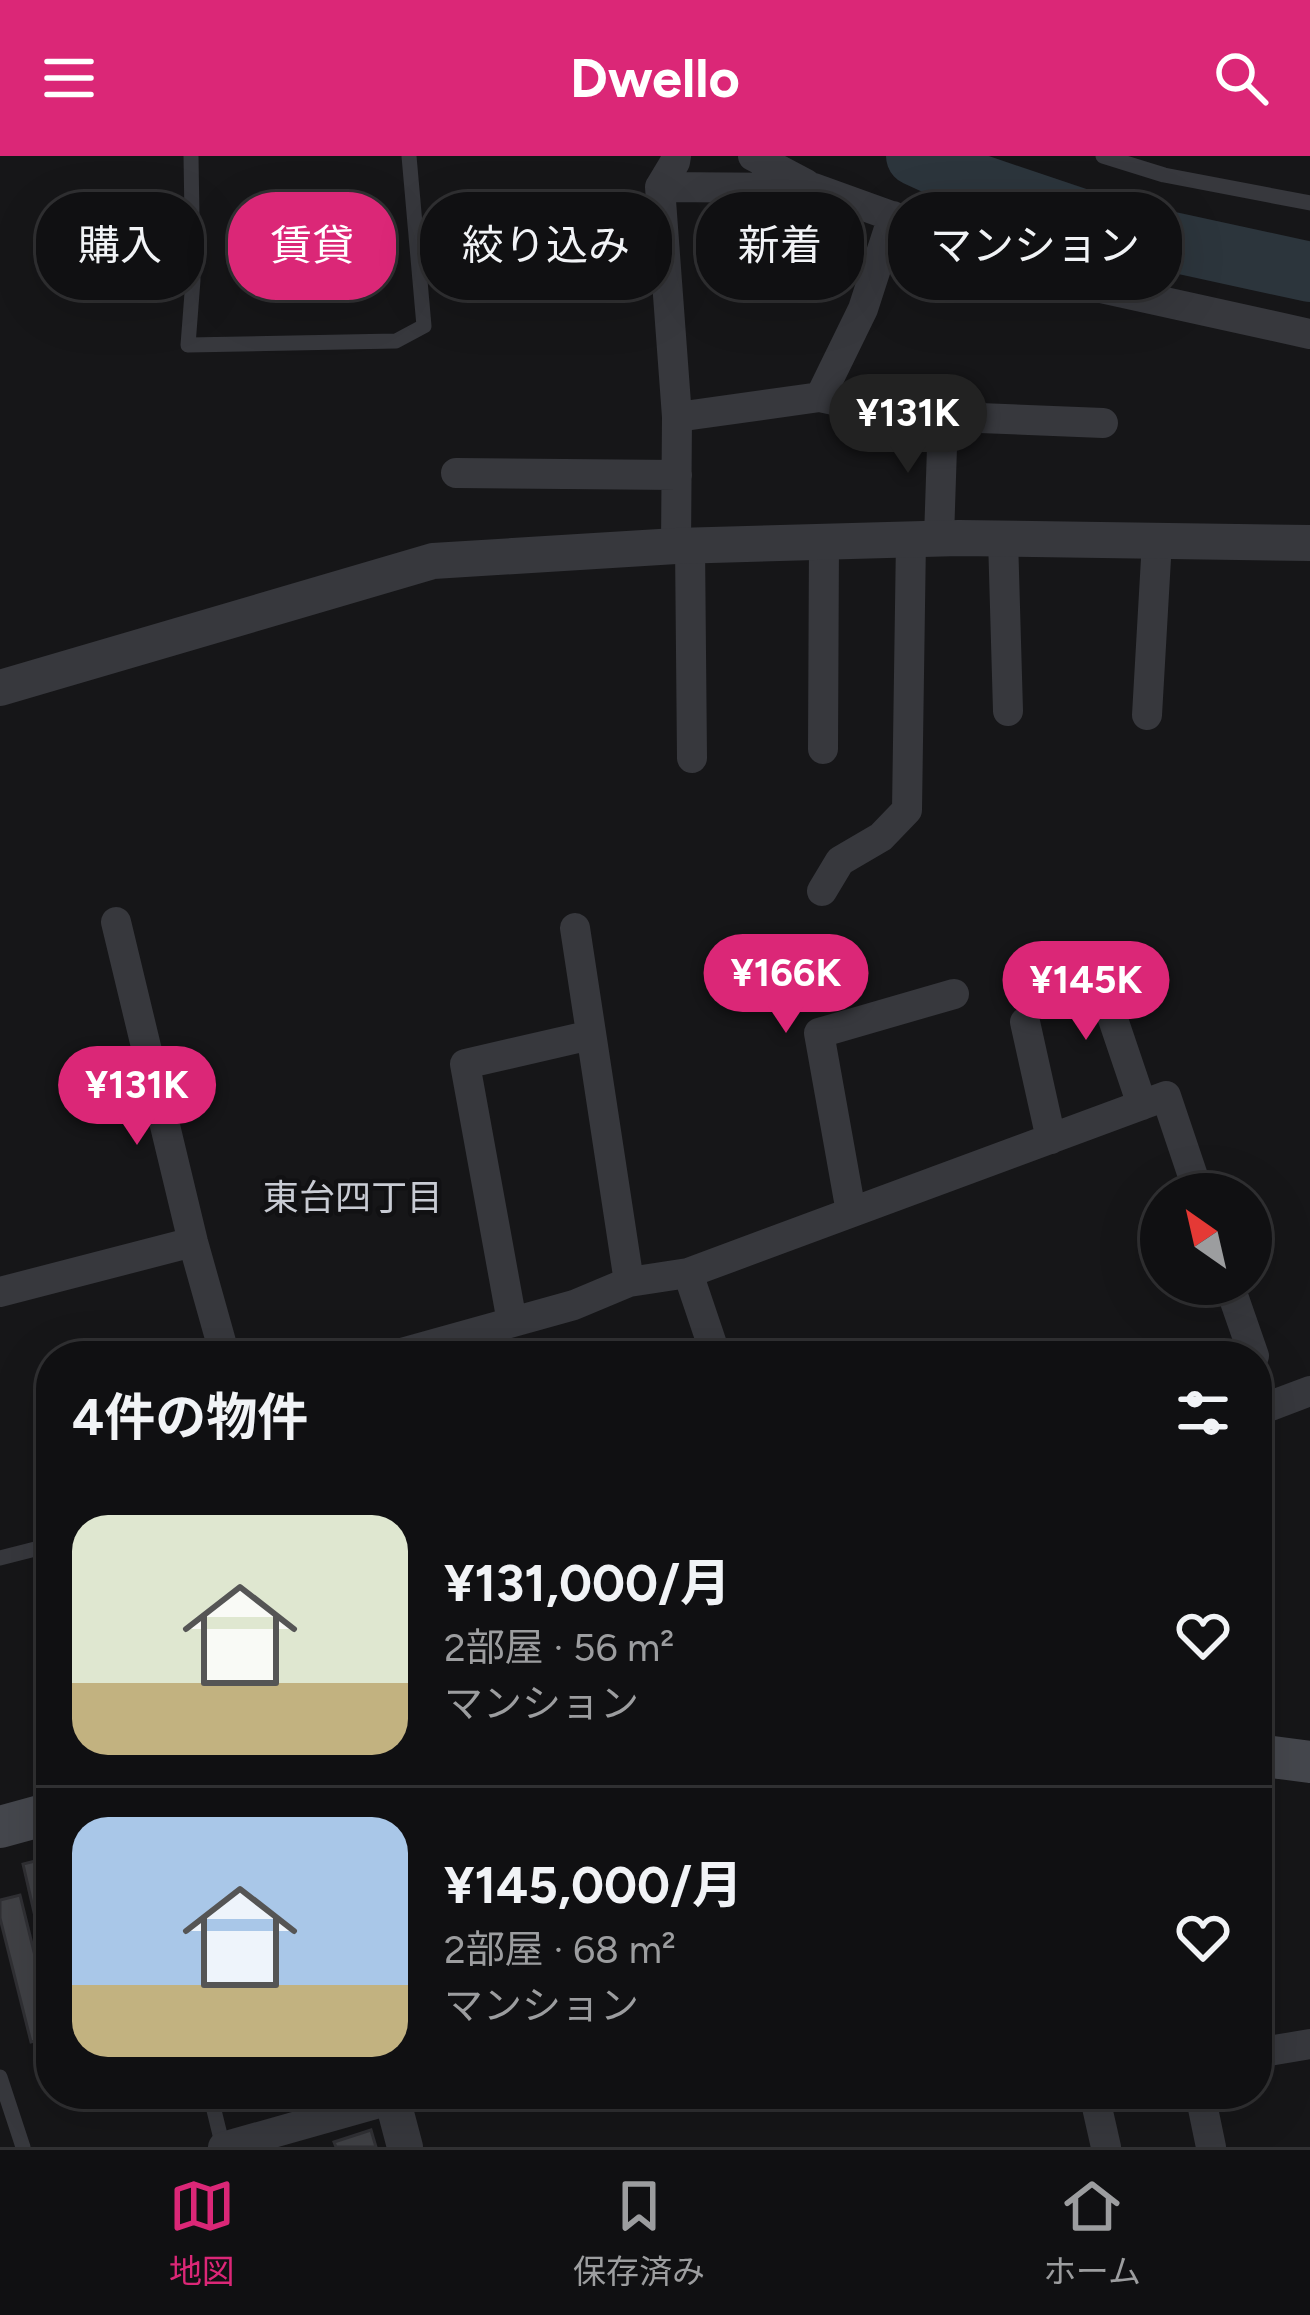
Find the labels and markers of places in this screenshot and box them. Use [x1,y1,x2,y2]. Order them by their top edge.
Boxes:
pin: ¥131K [824,374,992,476]
pin: ¥166K [702,934,870,1036]
pin: ¥145K [1002,941,1170,1043]
pin: ¥131K [53,1046,221,1148]

